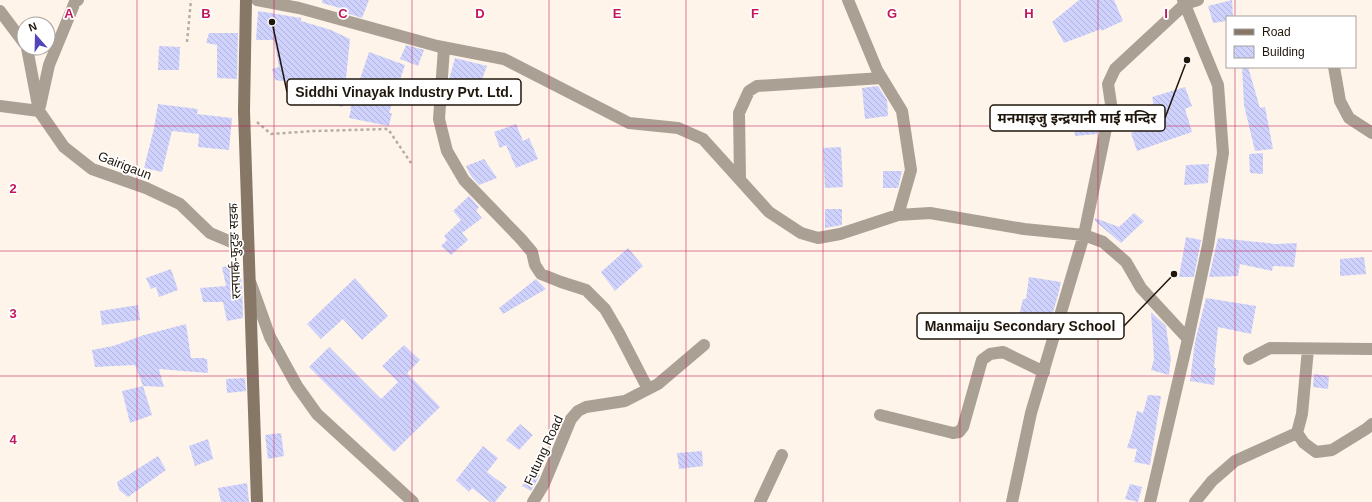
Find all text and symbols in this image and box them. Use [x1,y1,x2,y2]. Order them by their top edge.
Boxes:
text: A [64,6,74,21]
text: B [201,6,211,21]
text: C [338,6,348,21]
text: D [475,6,485,21]
text: E [613,6,622,21]
text: F [751,6,759,21]
text: G [887,6,897,21]
text: H [1024,6,1034,21]
text: I [1164,6,1168,21]
north arrow [16,16,56,56]
legend [1226,16,1356,68]
text: N [27,20,38,34]
text: Road [1262,25,1291,39]
text: Building [1262,45,1305,59]
callout: Siddhi Vinayak Industry Pvt. Ltd. [287,79,521,105]
text: Siddhi Vinayak Industry Pvt. Ltd. [295,84,513,100]
callout: मनमाइजु इन्द्रयानी माई मन्दिर [990,105,1165,131]
text: मनमाइजु इन्द्रयानी माई मन्दिर [998,110,1157,128]
street label: Gairigaun [96,148,154,183]
text: 2 [9,181,17,196]
street label: रत्नपार्क-फुटुङ सडक [225,202,245,299]
text: 3 [9,306,17,321]
callout: Manmaiju Secondary School [917,313,1124,339]
text: Manmaiju Secondary School [925,318,1115,334]
street label: Futung Road [521,413,566,487]
text: 4 [9,432,17,447]

